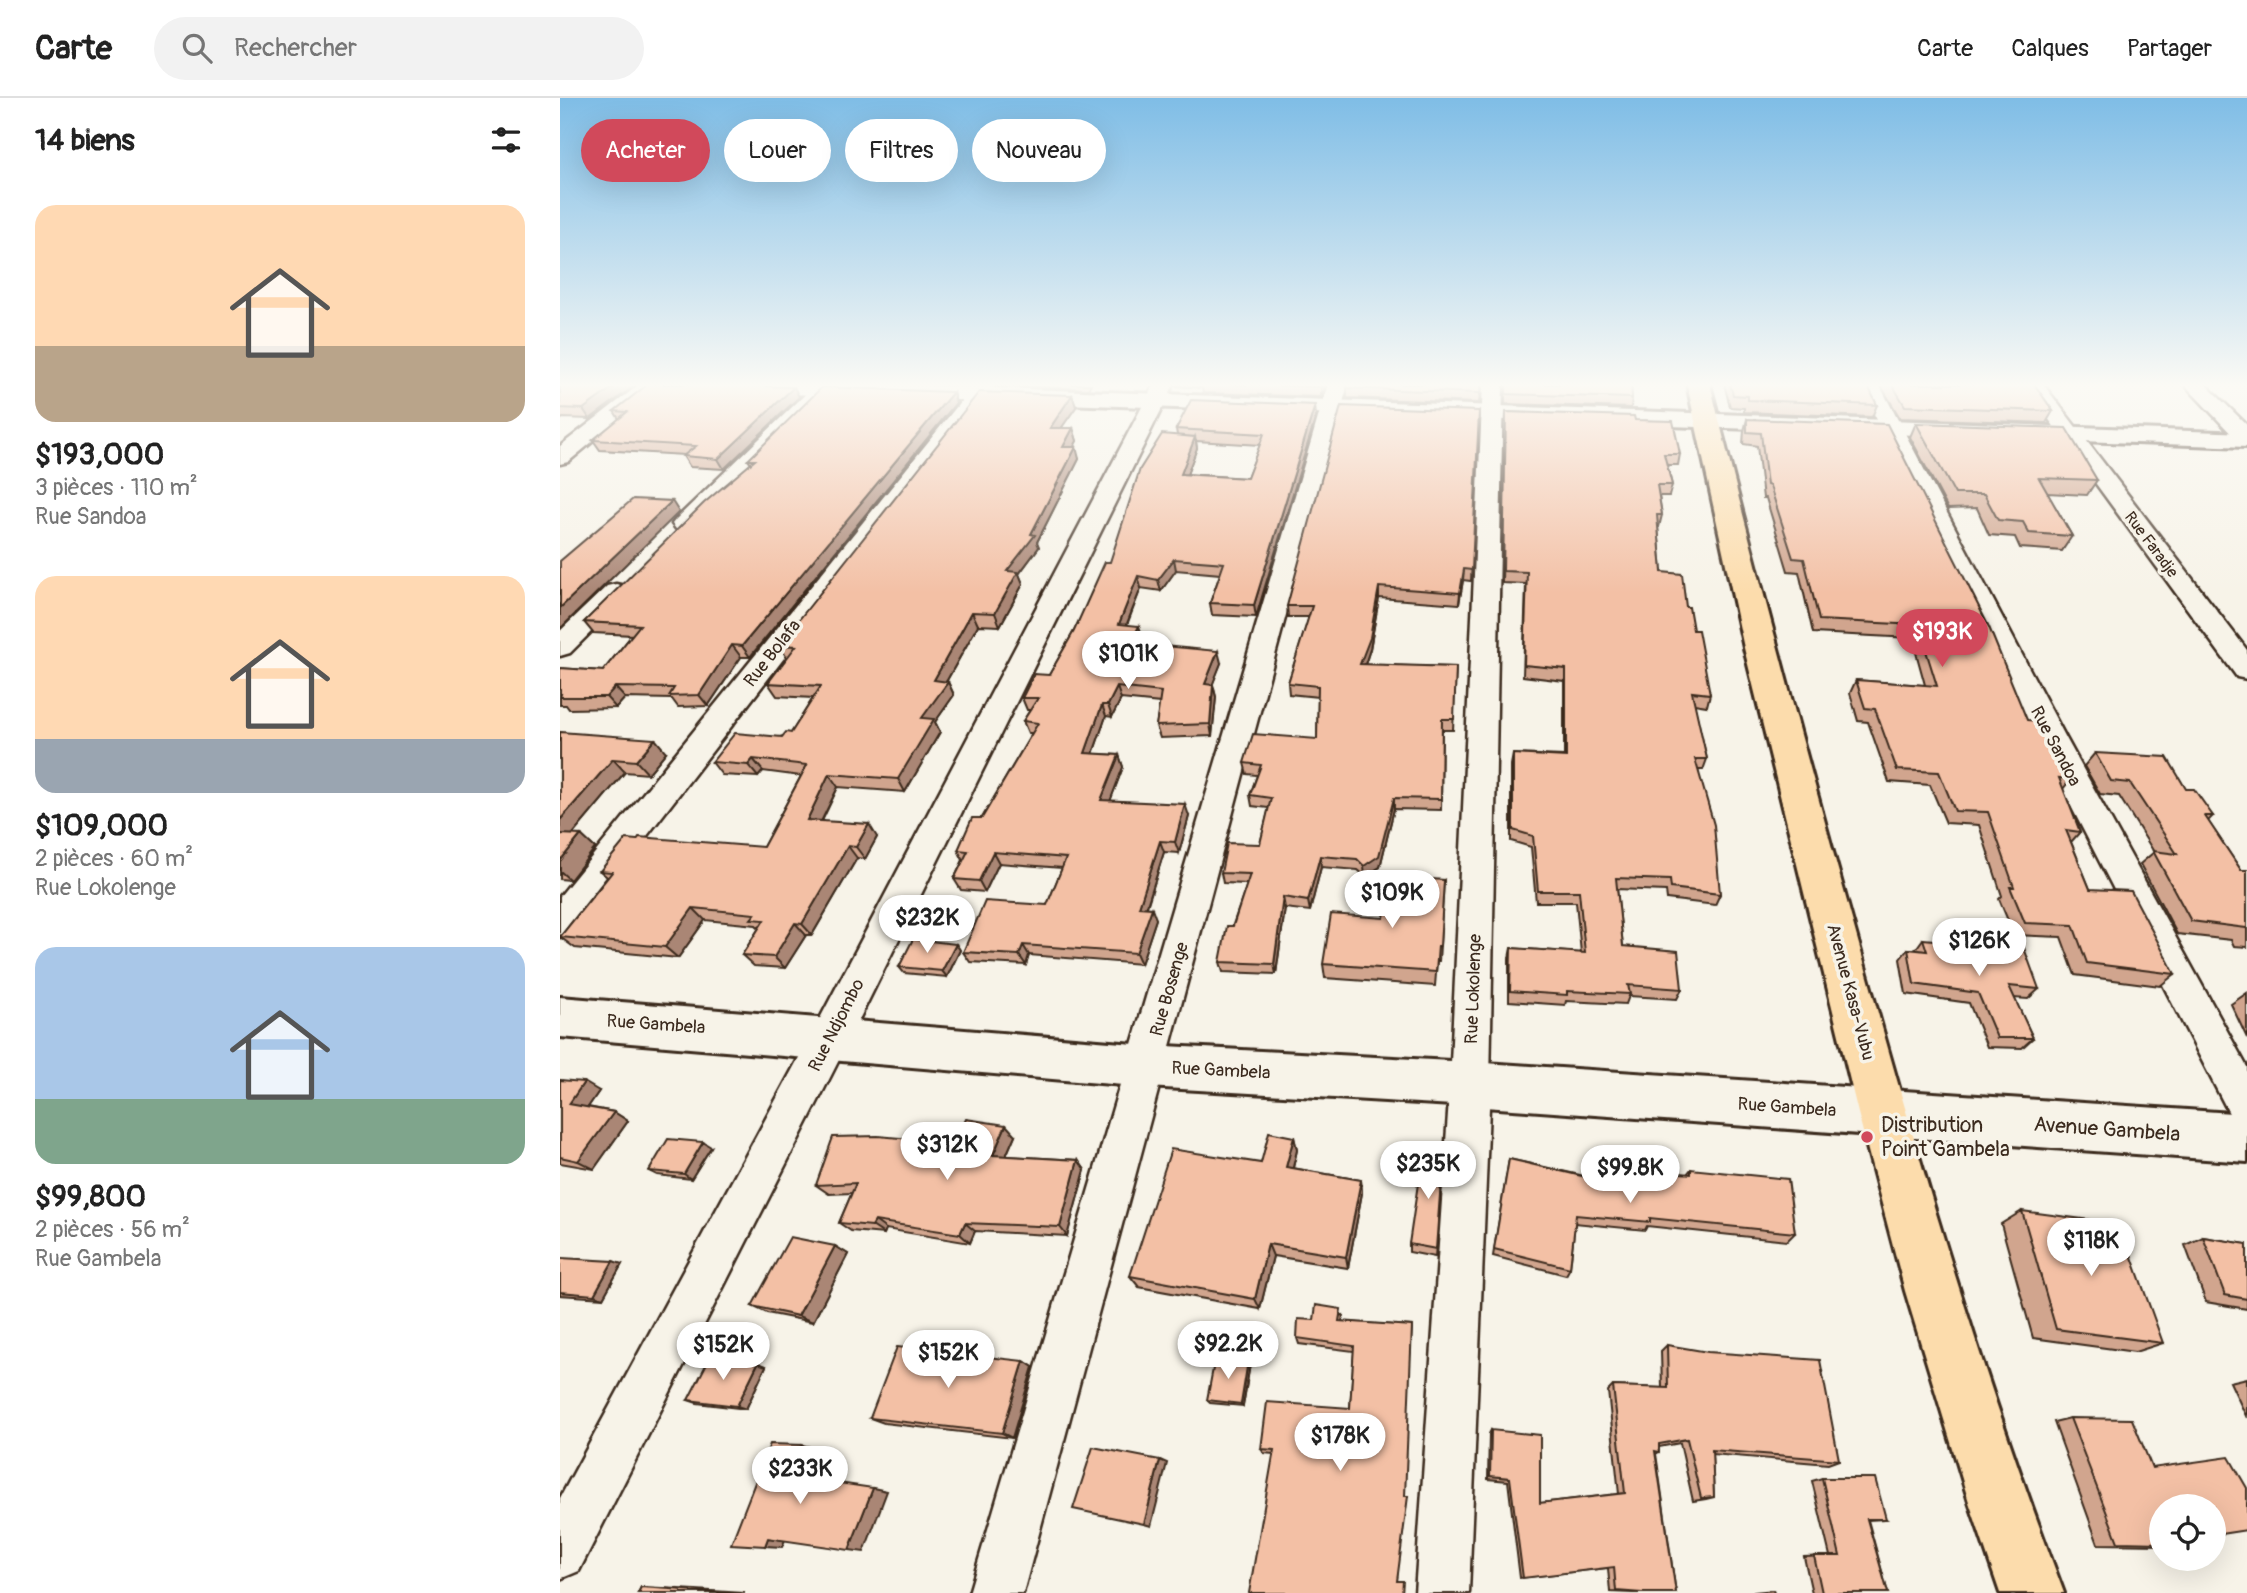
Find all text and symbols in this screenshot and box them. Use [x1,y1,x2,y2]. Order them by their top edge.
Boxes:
search box [154,17,644,80]
text: Carte [35,28,112,69]
icon: search [178,29,216,67]
text: Rechercher [234,32,357,64]
text: Carte [1917,34,1973,63]
text: Calques [2011,34,2089,63]
text: Partager [2127,34,2212,63]
chip: Acheter [581,119,710,182]
chip: Louer [724,119,831,182]
chip: Filtres [845,119,958,182]
chip: Nouveau [972,119,1106,182]
icon: filters [487,121,525,159]
text: 14 biens [35,122,135,159]
icon: home [217,250,343,376]
text: $193,000 [35,436,164,473]
text: 3 pièces · 110 m² [35,473,198,502]
text: Rue Sandoa [35,502,147,531]
street label: Rue Faradje [2120,508,2183,582]
pin: $193K [1893,610,1991,669]
street label: Rue Bolafa [739,615,806,692]
text: $193K [1912,617,1972,646]
icon: home [217,621,343,747]
pin: $101K [1079,632,1177,691]
text: $101K [1098,639,1158,668]
street label: Rue Sandoa [2025,702,2086,790]
text: $109,000 [35,807,168,844]
text: 2 pièces · 60 m² [35,844,193,873]
pin: $109K [1343,870,1441,930]
text: Rue Lokolenge [35,873,176,902]
text: $109K [1361,878,1423,907]
pin: $232K [878,896,976,955]
text: $232K [895,903,959,932]
pin: $126K [1930,918,2028,978]
street label: Avenue Kasa-Vubu [1821,921,1880,1063]
text: $126K [1948,926,2010,955]
street label: Rue Lokolenge [1460,933,1487,1044]
street label: Rue Bosenge [1145,939,1194,1039]
street label: Rue Ndjombo [803,975,870,1075]
icon: home [217,992,343,1118]
street label: Rue Gambela [606,1010,706,1039]
street label: Rue Gambela [1171,1056,1271,1085]
street label: Rue Gambela [1737,1093,1837,1122]
street label: Avenue Gambela [2033,1111,2181,1148]
place label: Distribution Point Gambela [1881,1112,2010,1163]
pin: $312K [898,1122,996,1182]
marker: Distribution Point Gambela [1859,1129,1875,1145]
text: $312K [916,1130,978,1159]
pin: $235K [1379,1142,1477,1201]
pin: $99.8K [1573,1146,1687,1205]
text: $235K [1396,1149,1460,1178]
text: $99.8K [1597,1153,1663,1182]
text: $99,800 [35,1178,146,1215]
text: 2 pièces · 56 m² [35,1215,190,1244]
pin: $118K [2042,1218,2140,1278]
text: $118K [2063,1226,2119,1255]
text: Rue Gambela [35,1244,161,1273]
pin: $152K [674,1322,772,1382]
pin: $92.2K [1171,1322,1285,1381]
text: $92.2K [1194,1329,1262,1358]
text: $152K [693,1330,753,1359]
pin: $152K [899,1330,997,1390]
text: $152K [918,1338,978,1367]
pin: $178K [1291,1414,1389,1473]
text: $178K [1310,1421,1370,1450]
pin: $233K [751,1446,849,1506]
text: $233K [768,1454,832,1483]
map controls [2149,1494,2226,1571]
button: locate [2149,1494,2226,1571]

